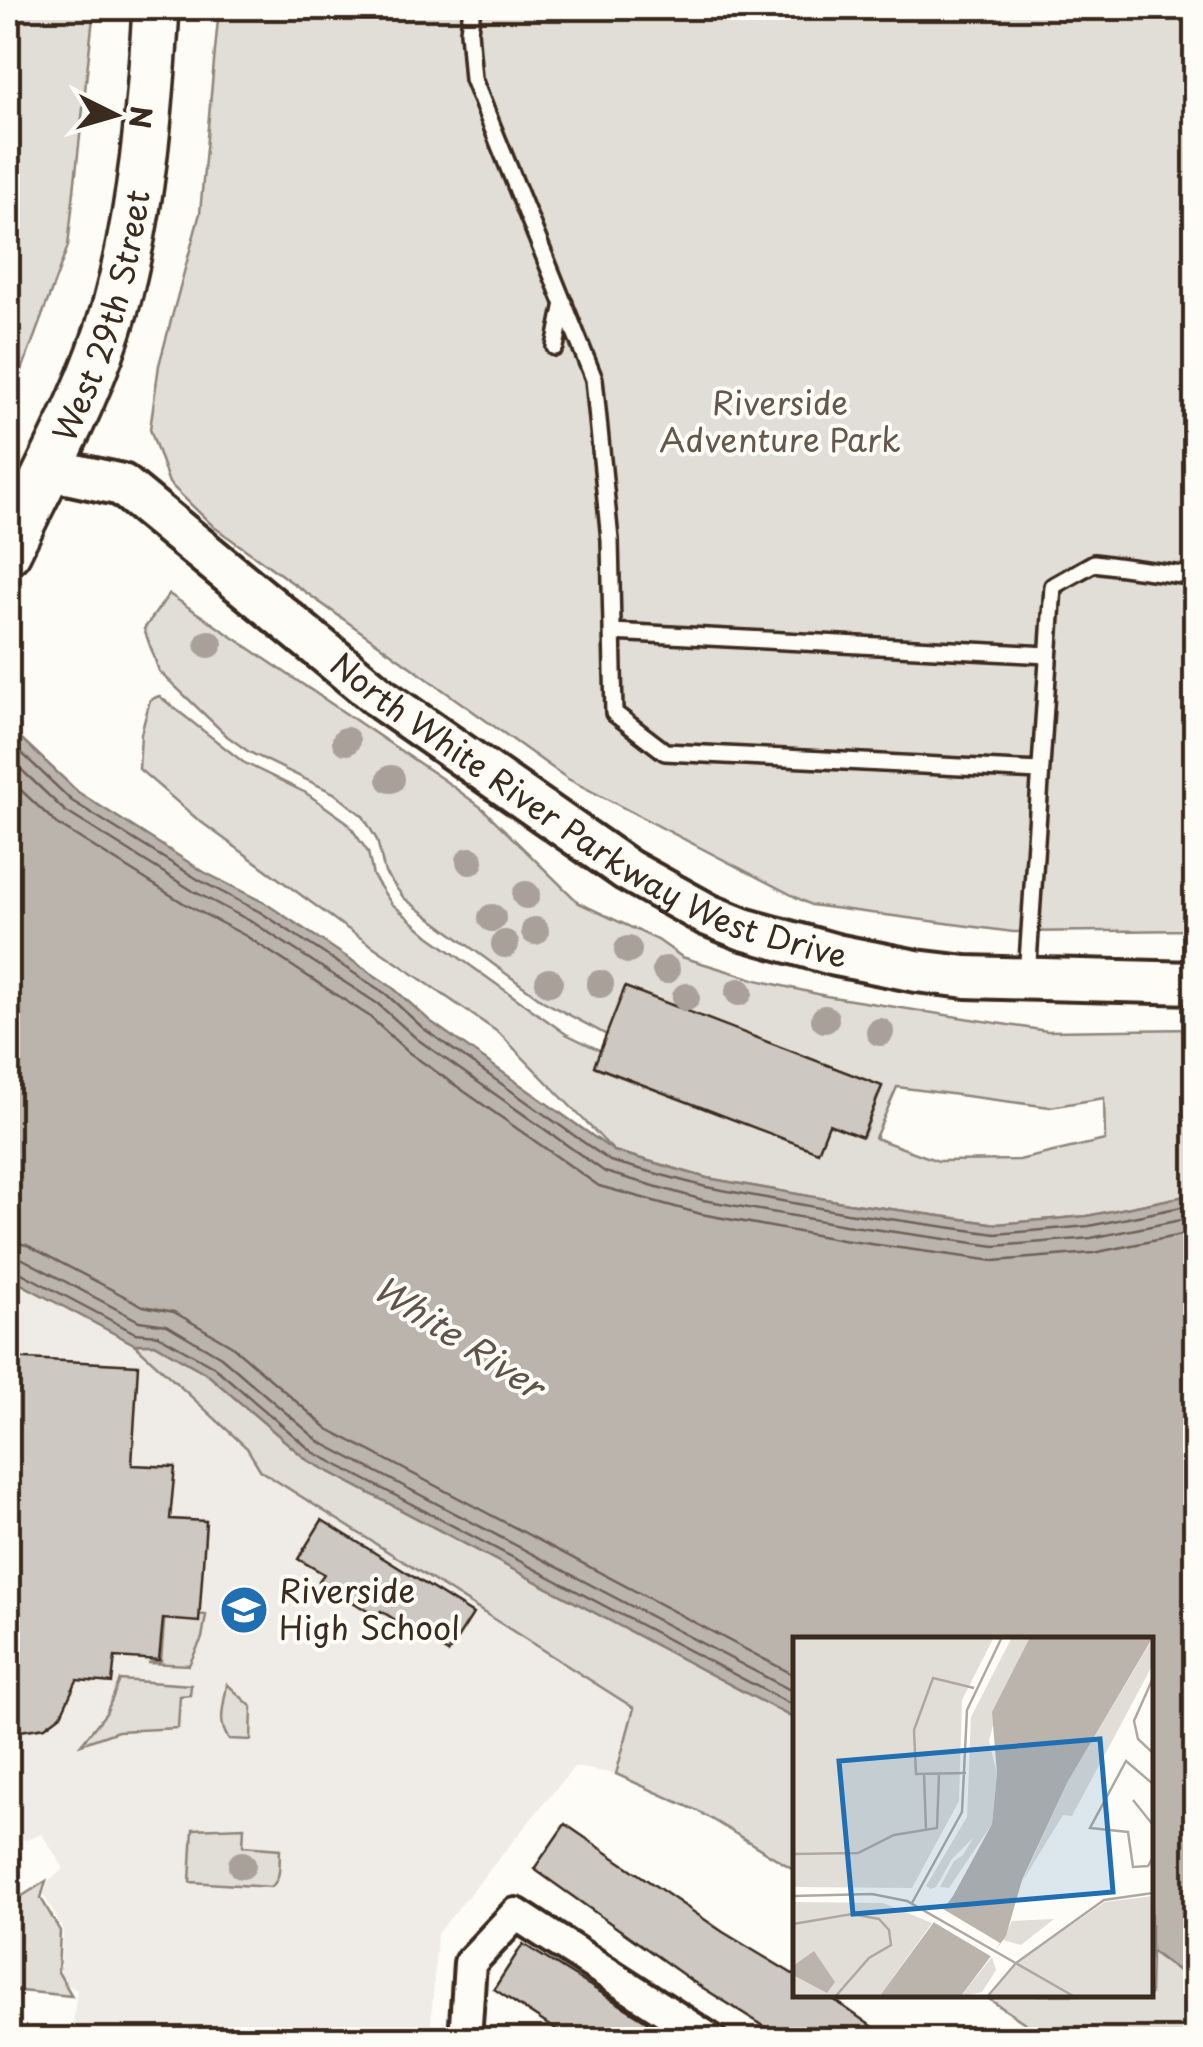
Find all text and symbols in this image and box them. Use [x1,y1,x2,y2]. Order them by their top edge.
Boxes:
north arrow [65,65,165,165]
text: N [119,104,164,130]
street label: West 29th Street [39,187,161,449]
park label: Riverside Adventure Park [659,378,901,463]
street label: North White River Parkway West Drive [321,640,851,979]
water label: White River [364,1261,558,1413]
place label: Riverside High School [279,1566,460,1651]
school or university icon: Riverside High School [218,1584,270,1636]
inset map [793,1637,1153,1997]

